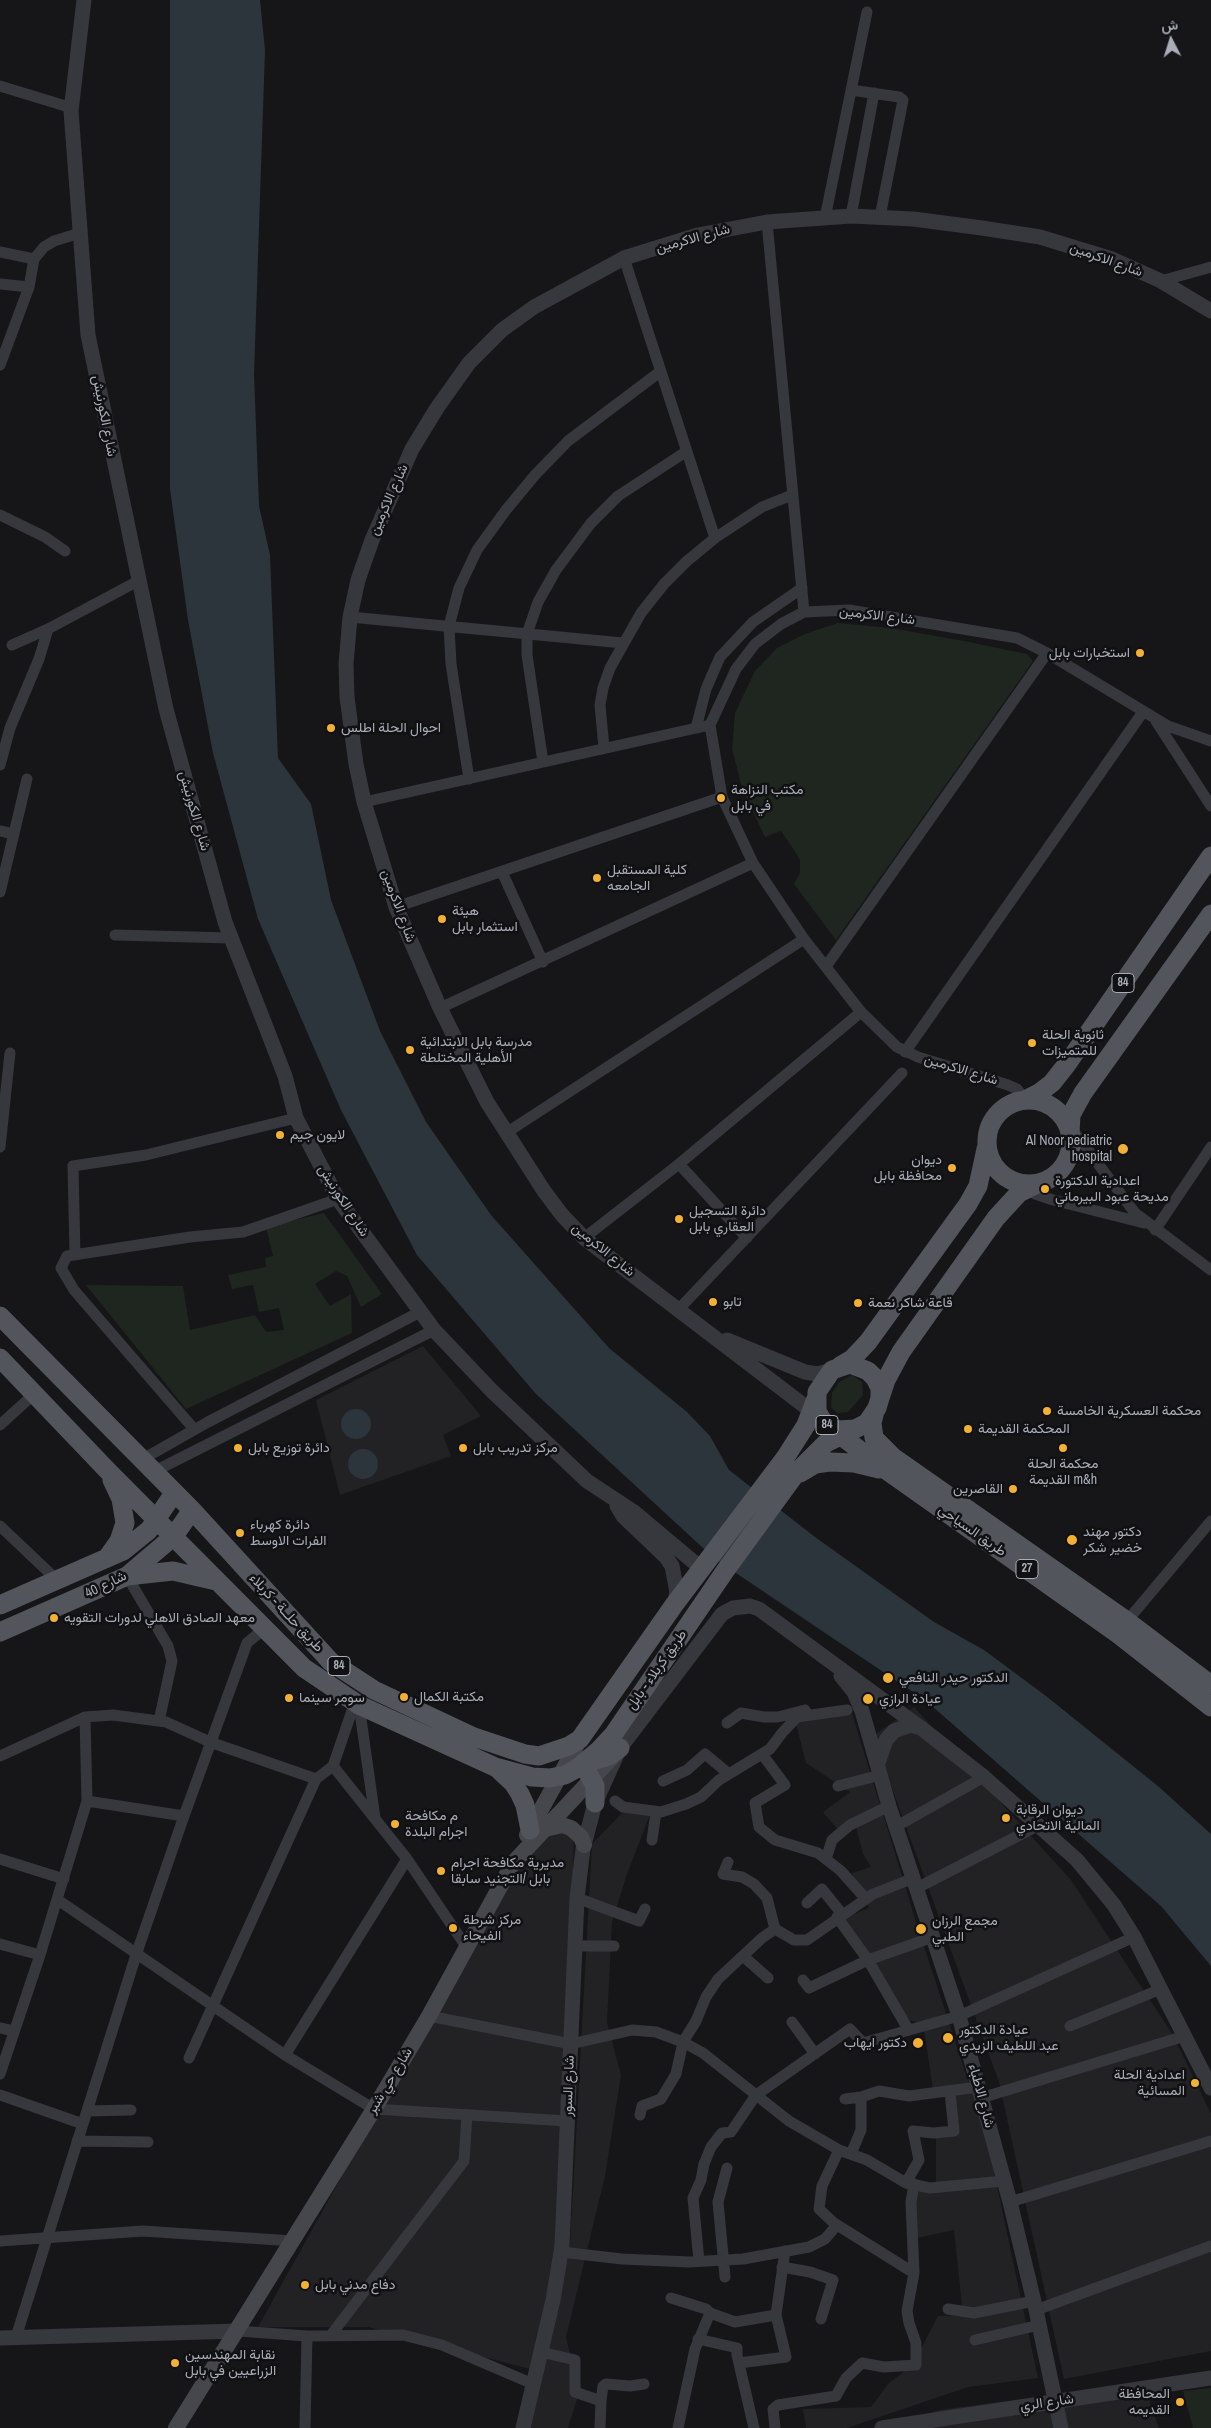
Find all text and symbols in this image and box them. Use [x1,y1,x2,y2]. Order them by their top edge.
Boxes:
north arrow [1146,15,1196,65]
text: ش [1161,15,1179,35]
street label: شارع الاكرمين [654,221,732,257]
street label: شارع الاكرمين [1067,239,1145,281]
street label: شارع الكورنيش [88,374,120,458]
street label: شارع الاكرمين [366,462,412,538]
street label: شارع الاكرمين [838,603,916,629]
place label: استخبارات بابل [1049,645,1130,661]
marker: استخبارات بابل [1134,647,1146,659]
place label: احوال الحلة اطلس [341,720,441,736]
marker: احوال الحلة اطلس [325,722,337,734]
street label: شارع الكورنيش [175,769,213,853]
place label: مكتب النزاهة في بابل [731,782,804,814]
marker: مكتب النزاهة في بابل [715,792,727,804]
place label: كلية المستقبل الجامعه [607,862,687,894]
street label: شارع الاكرمين [377,867,419,945]
marker: كلية المستقبل الجامعه [591,872,603,884]
place label: هيئة استثمار بابل [452,903,518,936]
marker: هيئة استثمار بابل [436,913,448,925]
road number: 84 [1112,974,1134,992]
place label: ثانوية الحلة للمتميزات [1042,1027,1104,1060]
place label: مدرسة بابل الابتدائية الأهلية المختلطة [420,1034,532,1066]
marker: ثانوية الحلة للمتميزات [1026,1037,1038,1049]
marker: مدرسة بابل الابتدائية الأهلية المختلطة [404,1044,416,1056]
street label: شارع الاكرمين [922,1051,1000,1089]
place label: لايون جيم [290,1127,345,1143]
marker: لايون جيم [274,1129,286,1141]
place label: Al Noor pediatric hospital [1026,1133,1112,1166]
marker: Al Noor pediatric hospital [1116,1142,1130,1156]
place label: ديوان محافظة بابل [874,1152,942,1184]
street label: شارع الكورنيش [314,1162,372,1240]
marker: ديوان محافظة بابل [946,1162,958,1174]
place label: اعدادية الدكتورة مديحة عبود البيرماني [1055,1173,1169,1206]
marker: اعدادية الدكتورة مديحة عبود البيرماني [1039,1183,1051,1195]
place label: دائرة التسجيل العقاري بابل [689,1203,766,1236]
marker: دائرة التسجيل العقاري بابل [673,1213,685,1225]
street label: شارع الاكرمين [568,1219,638,1281]
place label: تابو [723,1294,742,1310]
place label: قاعة شاكر نعمة [868,1295,953,1311]
marker: تابو [707,1296,719,1308]
marker: قاعة شاكر نعمة [852,1297,864,1309]
place label: محكمة العسكرية الخامسة [1057,1403,1201,1419]
marker: محكمة العسكرية الخامسة [1041,1405,1053,1417]
road number: 84 [816,1416,838,1434]
place label: المحكمة القديمة [978,1421,1070,1437]
marker: المحكمة القديمة [962,1423,974,1435]
place label: دائرة توزيع بابل [248,1440,330,1456]
place label: مركز تدريب بابل [473,1440,558,1456]
marker: دائرة توزيع بابل [232,1442,244,1454]
marker: مركز تدريب بابل [457,1442,469,1454]
marker: محكمة الحلة القديمة m&h [1057,1442,1069,1454]
place label: محكمة الحلة القديمة m&h [1027,1456,1099,1488]
place label: القاصرين [953,1481,1003,1497]
marker: القاصرين [1007,1483,1019,1495]
street label: طريق السياحي [935,1501,1009,1561]
place label: دائرة كهرباء الفرات الاوسط [250,1517,327,1550]
place label: دكتور مهند خضير شكر [1083,1524,1142,1556]
marker: دائرة كهرباء الفرات الاوسط [234,1527,246,1539]
marker: دكتور مهند خضير شكر [1065,1533,1079,1547]
road number: 27 [1016,1560,1038,1578]
street label: شارع 40 [82,1568,130,1602]
street label: طريق حلــة - كربلاء [245,1570,327,1656]
place label: معهد الصادق الاهلي لدورات التقويه [64,1610,255,1626]
marker: معهد الصادق الاهلي لدورات التقويه [48,1612,60,1624]
street label: طريق كربلاء - بابل [623,1627,691,1713]
road number: 84 [328,1656,350,1675]
place label: الدكتور حيدر النافعي [899,1670,1008,1686]
marker: الدكتور حيدر النافعي [881,1671,895,1685]
place label: مكتبة الكمال [414,1689,484,1705]
place label: سومر سينما [299,1690,365,1706]
marker: مكتبة الكمال [398,1691,410,1703]
place label: عيادة الرازي [879,1691,941,1707]
marker: سومر سينما [283,1692,295,1704]
marker: عيادة الرازي [861,1692,875,1706]
place label: ديوان الرقابة المالية الاتحادي [1016,1802,1100,1834]
place label: م مكافحة اجرام البلدة [405,1808,467,1840]
marker: ديوان الرقابة المالية الاتحادي [1000,1812,1012,1824]
marker: م مكافحة اجرام البلدة [389,1818,401,1830]
place label: مديرية مكافحة اجرام بابل /التجنيد سابقا [451,1855,564,1888]
marker: مديرية مكافحة اجرام بابل /التجنيد سابقا [435,1865,447,1877]
place label: مركز شرطة الفيحاء [463,1912,521,1944]
place label: مجمع الرزان الطبي [932,1913,998,1945]
marker: مركز شرطة الفيحاء [447,1922,459,1934]
marker: مجمع الرزان الطبي [914,1922,928,1936]
place label: عيادة الدكتور عبد اللطيف الزيدي [959,2022,1059,2054]
marker: عيادة الدكتور عبد اللطيف الزيدي [941,2031,955,2045]
place label: دكتور ايهاب [844,2035,907,2051]
marker: دكتور ايهاب [911,2036,925,2050]
street label: شارع حي شبر [364,2045,416,2117]
street label: شارع السور [560,2055,578,2117]
street label: شارع الاطباء [964,2062,998,2130]
place label: اعدادية الحلة المسائية [1114,2067,1185,2100]
marker: اعدادية الحلة المسائية [1189,2077,1201,2089]
place label: دفاع مدني بابل [315,2277,395,2293]
marker: دفاع مدني بابل [299,2279,311,2291]
place label: نقابة المهندسين الزراعيين في بابل [185,2347,276,2380]
marker: نقابة المهندسين الزراعيين في بابل [169,2357,181,2369]
place label: المحافظة القديمه [1118,2386,1170,2418]
street label: شارع الري [1019,2391,1075,2415]
marker: المحافظة القديمه [1174,2396,1186,2408]

